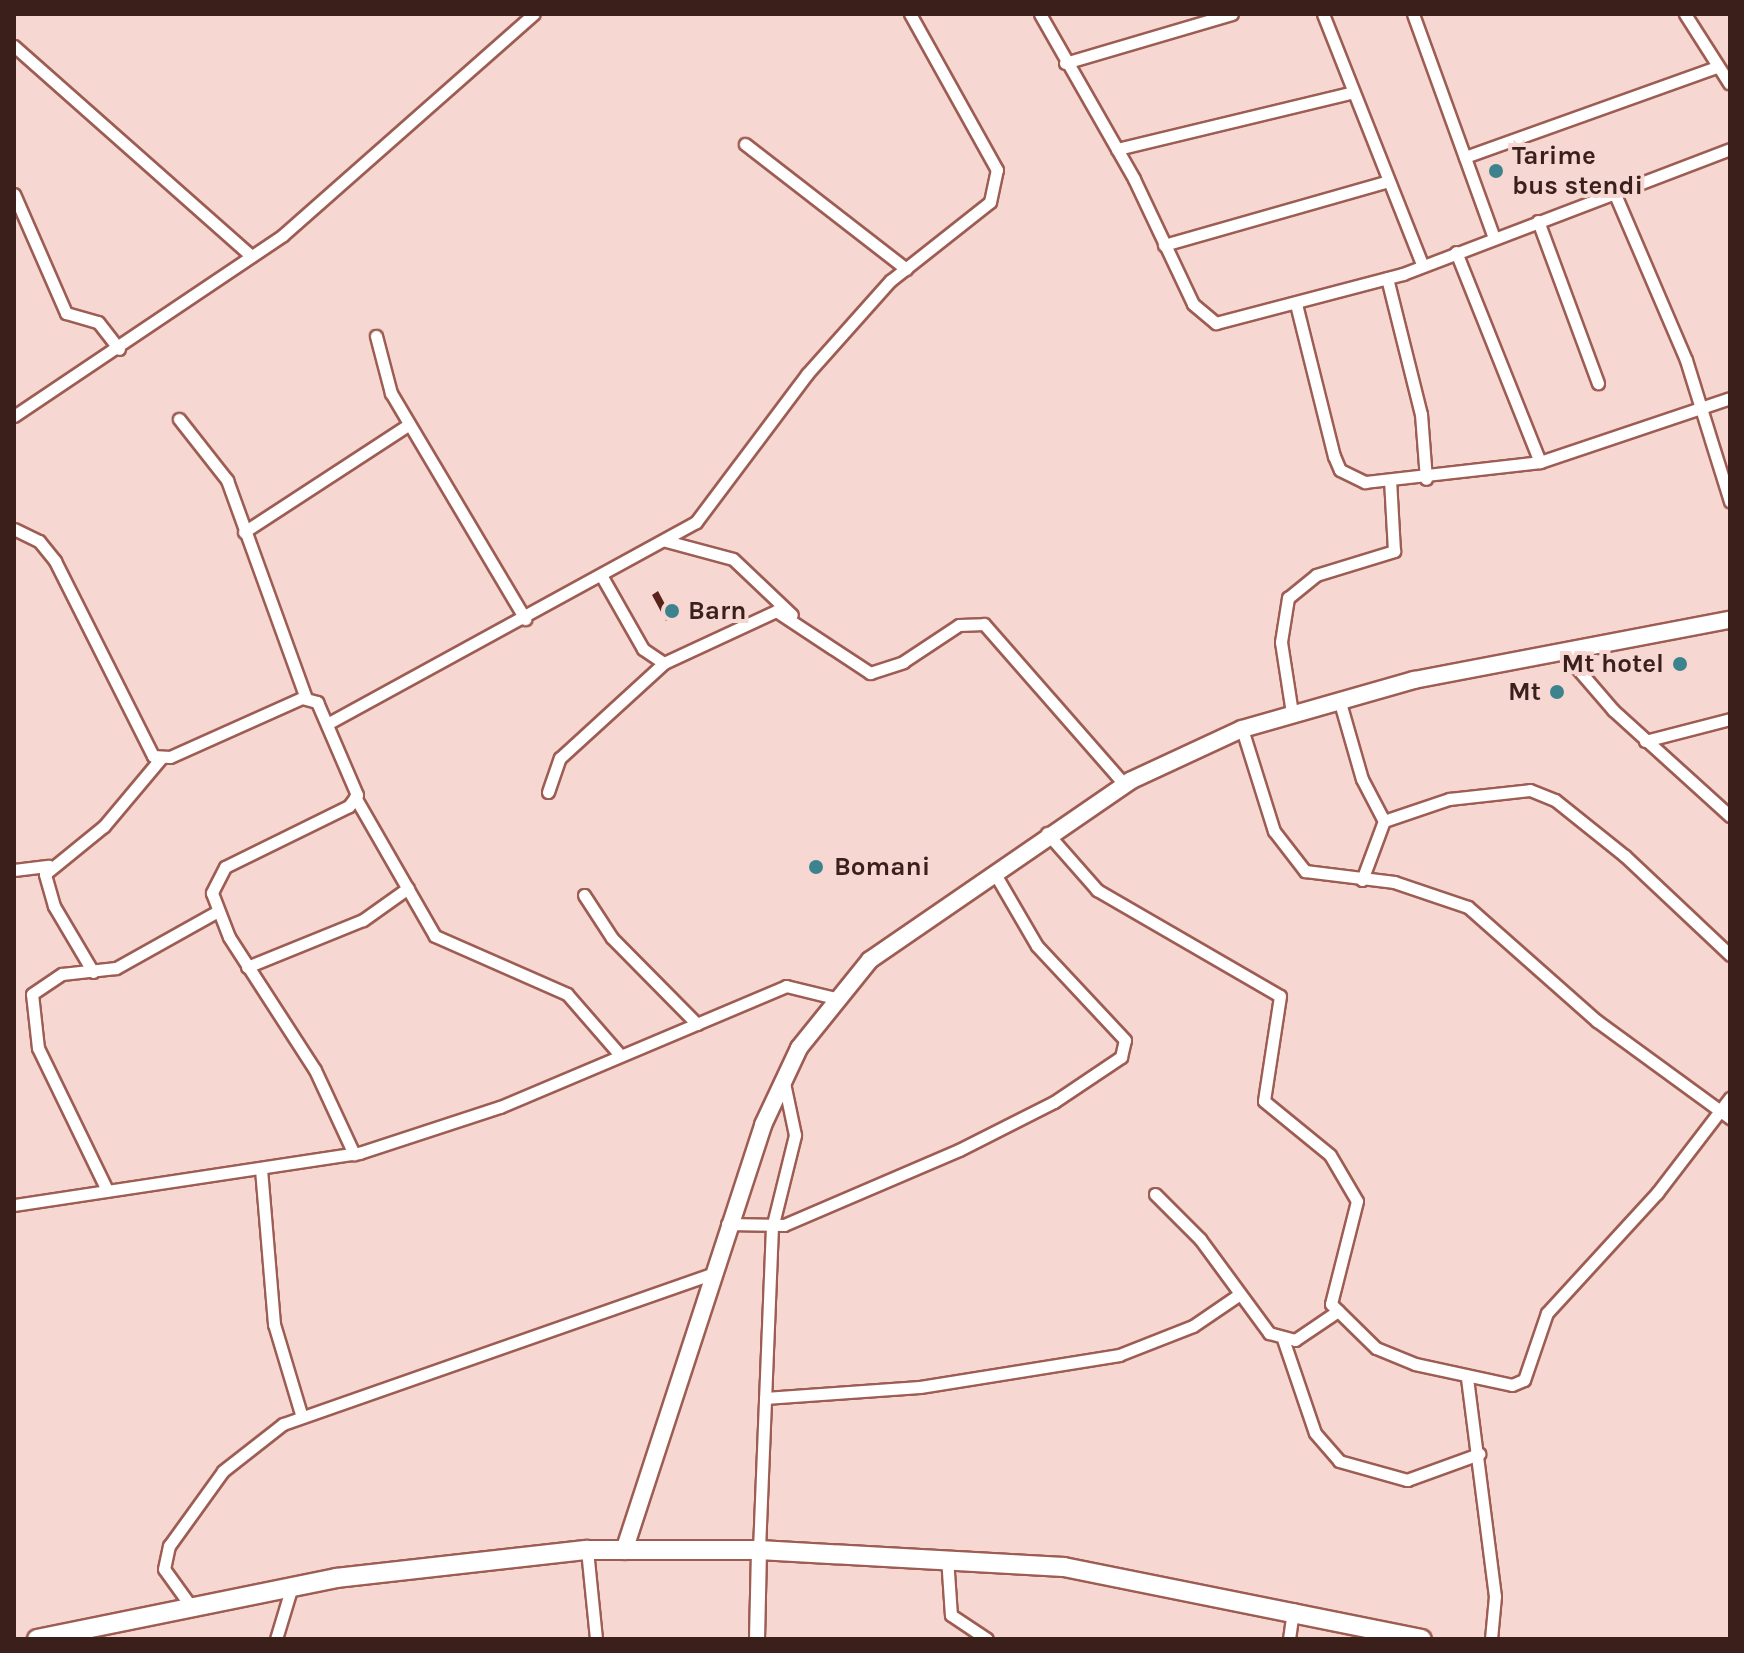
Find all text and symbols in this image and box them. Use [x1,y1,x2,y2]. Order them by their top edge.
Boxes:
place label: Tarime bus stendi [1512,140,1643,202]
marker: Tarime bus stendi [1487,162,1505,180]
place label: Barn [688,595,746,627]
marker: Barn [663,602,681,620]
place label: Mt hotel [1562,648,1664,680]
marker: Mt hotel [1671,655,1689,673]
place label: Mt [1508,676,1541,708]
marker: Mt [1548,683,1566,701]
place label: Bomani [834,851,930,883]
marker: Bomani [805,856,827,878]

